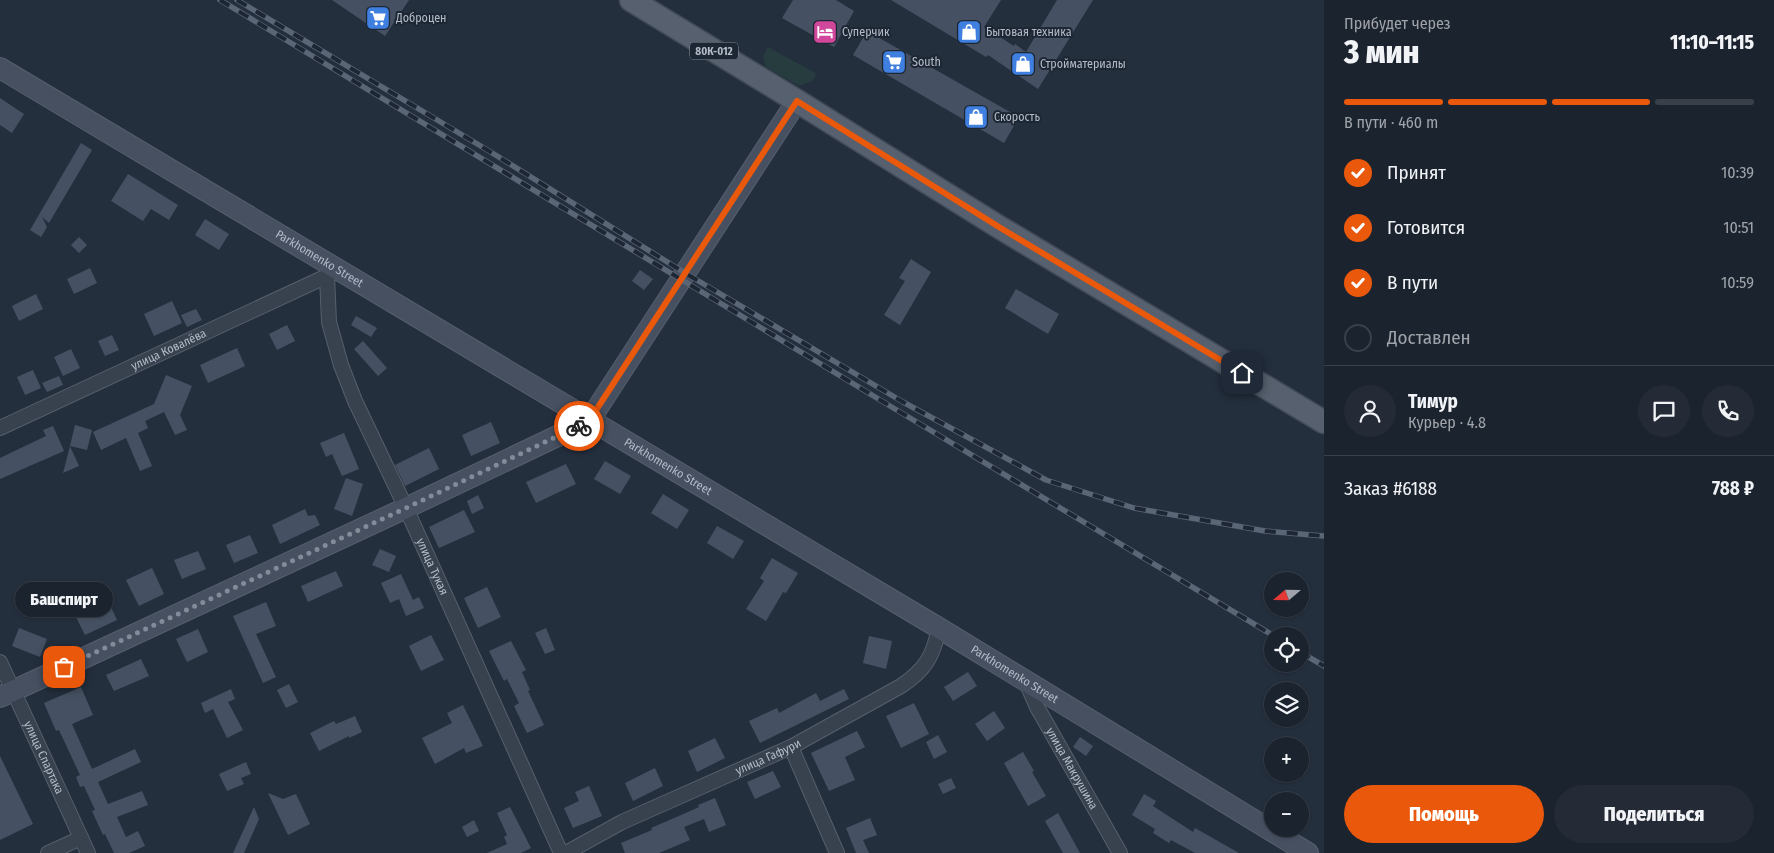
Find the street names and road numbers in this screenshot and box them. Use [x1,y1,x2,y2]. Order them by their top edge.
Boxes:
road number: 80К-012 [690,42,738,59]
street label: Parkhomenko Street [273,227,366,290]
street label: улица Ковалёва [129,326,209,373]
street label: Parkhomenko Street [622,435,715,498]
street label: улица Тукая [413,536,451,597]
street label: Parkhomenko Street [969,642,1061,706]
street label: улица Спартака [21,719,67,796]
street label: улица Макрушина [1043,725,1101,812]
street label: улица Гафури [733,736,803,778]

